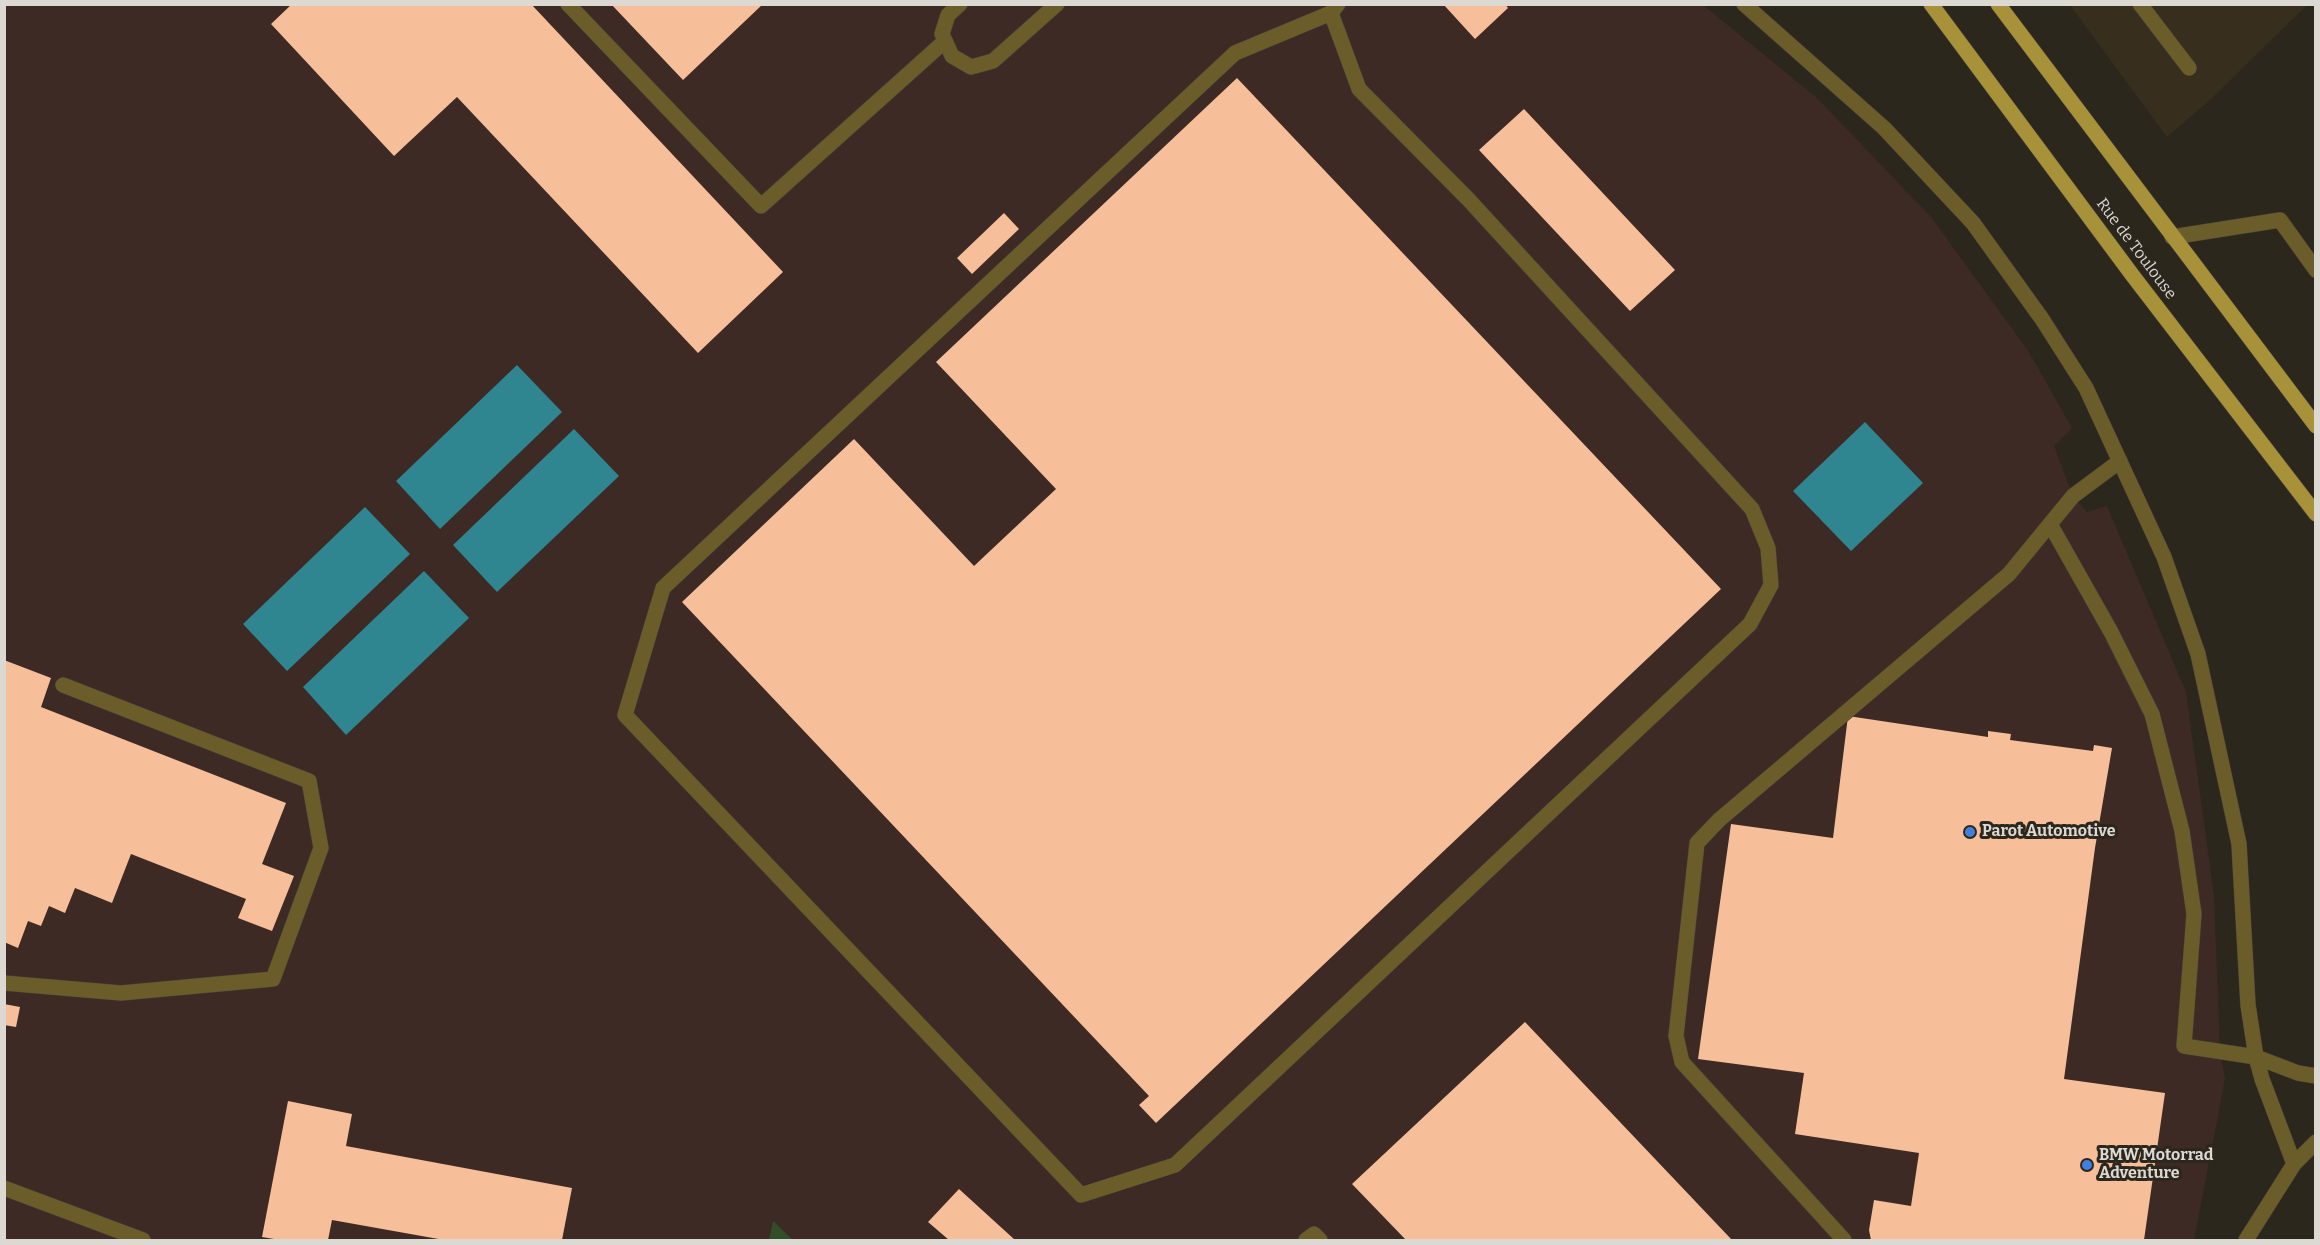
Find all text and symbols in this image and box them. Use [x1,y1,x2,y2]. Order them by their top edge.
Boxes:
street label: Rue de Toulouse [2092,195,2180,303]
place label: Parot Automotive [1982,822,2115,842]
marker: Parot Automotive [1963,825,1977,839]
place label: BMW Motorrad Adventure [2099,1146,2213,1184]
marker: BMW Motorrad Adventure [2080,1158,2094,1172]

